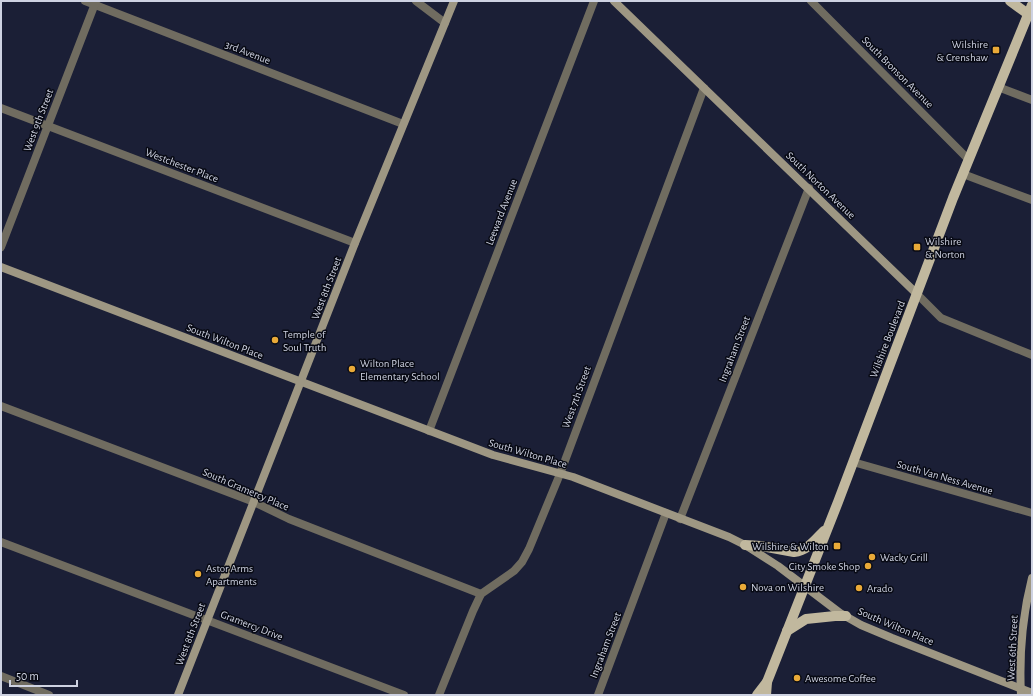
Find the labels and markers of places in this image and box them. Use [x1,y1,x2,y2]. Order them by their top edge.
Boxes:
place label: Wilshire & Crenshaw [937,39,989,63]
marker: Wilshire & Crenshaw [991,45,1001,55]
place label: Wilshire & Norton [925,236,965,260]
marker: Wilshire & Norton [912,242,922,252]
place label: Temple of Soul Truth [283,329,327,353]
marker: Temple of Soul Truth [270,335,280,345]
place label: Wilton Place Elementary School [360,358,440,382]
marker: Wilton Place Elementary School [347,364,357,374]
place label: Wilshire & Wilton [752,541,829,552]
marker: Wilshire & Wilton [832,541,842,551]
marker: Wacky Grill [867,552,877,562]
place label: Wacky Grill [880,552,928,563]
place label: City Smoke Shop [789,561,860,572]
marker: City Smoke Shop [863,561,873,571]
place label: Astor Arms Apartments [206,563,257,587]
marker: Astor Arms Apartments [193,569,203,579]
marker: Nova on Wilshire [738,582,748,592]
place label: Nova on Wilshire [751,582,824,593]
marker: Arado [854,583,864,593]
place label: Arado [867,583,893,594]
marker: Awesome Coffee [792,673,802,683]
place label: Awesome Coffee [805,673,876,684]

